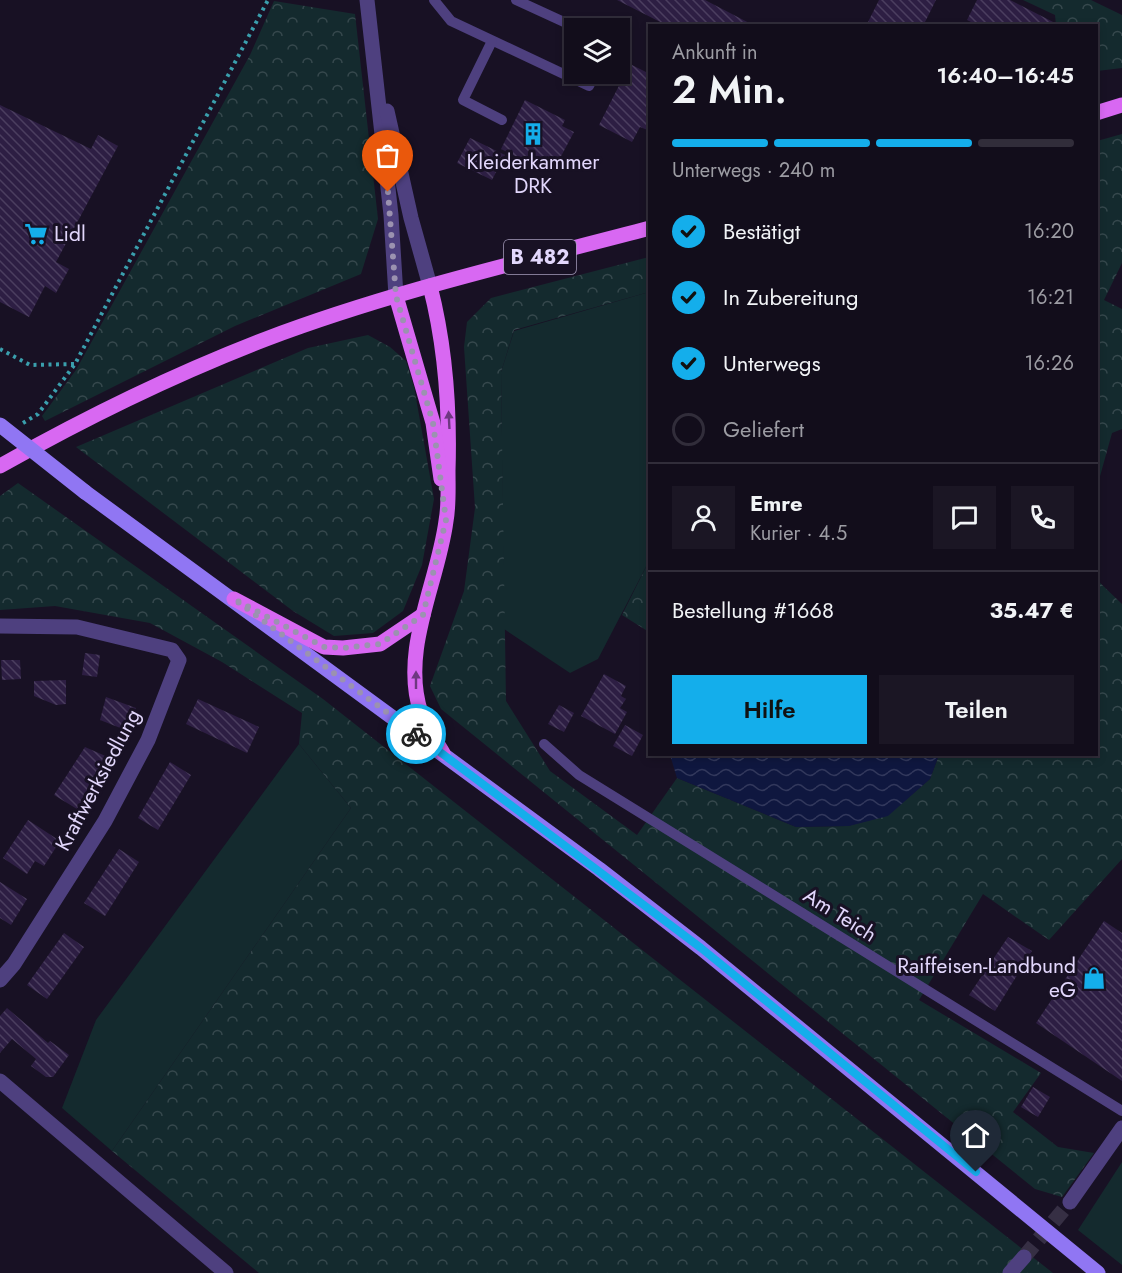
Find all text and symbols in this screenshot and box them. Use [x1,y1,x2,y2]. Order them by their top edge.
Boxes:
map controls [564,18,630,84]
button: layers [564,18,630,84]
text: Ankunft in [672,38,758,67]
text: 16:40–16:45 [937,59,1074,91]
text: 2 Min. [672,61,787,118]
building icon: Kleiderkammer DRK [520,121,546,147]
pin [362,130,413,192]
icon: bag [371,139,404,172]
place label: Kleiderkammer DRK [466,147,600,201]
text: Unterwegs · 240 m [672,156,835,185]
icon: check [672,215,705,248]
text: Bestätigt [723,215,800,247]
text: 16:20 [1024,217,1074,246]
place label: Lidl [54,219,86,249]
supermarket icon: Lidl [23,221,49,247]
road number: B 482 [504,240,576,274]
icon: check [672,281,705,314]
text: In Zubereitung [723,281,858,313]
text: 16:21 [1027,283,1074,312]
icon: check [672,347,705,380]
text: Unterwegs [723,347,821,379]
text: 16:26 [1025,349,1074,378]
one-way arrow [445,410,454,429]
text: Geliefert [723,413,804,445]
button: person [672,486,735,549]
button: chat [933,486,996,549]
button: phone [1011,486,1074,549]
text: Emre [750,487,803,519]
text: Kurier · 4.5 [750,519,847,548]
text: Bestellung #1668 [672,594,834,626]
text: 35.47 € [989,594,1074,626]
one-way arrow [411,671,421,690]
button: Hilfe [672,675,867,744]
button: Teilen [879,675,1074,744]
street label: Kraftwerksiedlung [48,704,148,856]
courier [386,704,446,764]
icon: bike [400,718,433,751]
street label: Am Teich [797,881,883,949]
place label: Raiffeisen-Landbund eG [897,951,1076,1005]
shop icon: Raiffeisen-Landbund eG [1081,965,1107,991]
pin [950,1110,1001,1172]
icon: home [959,1119,992,1152]

